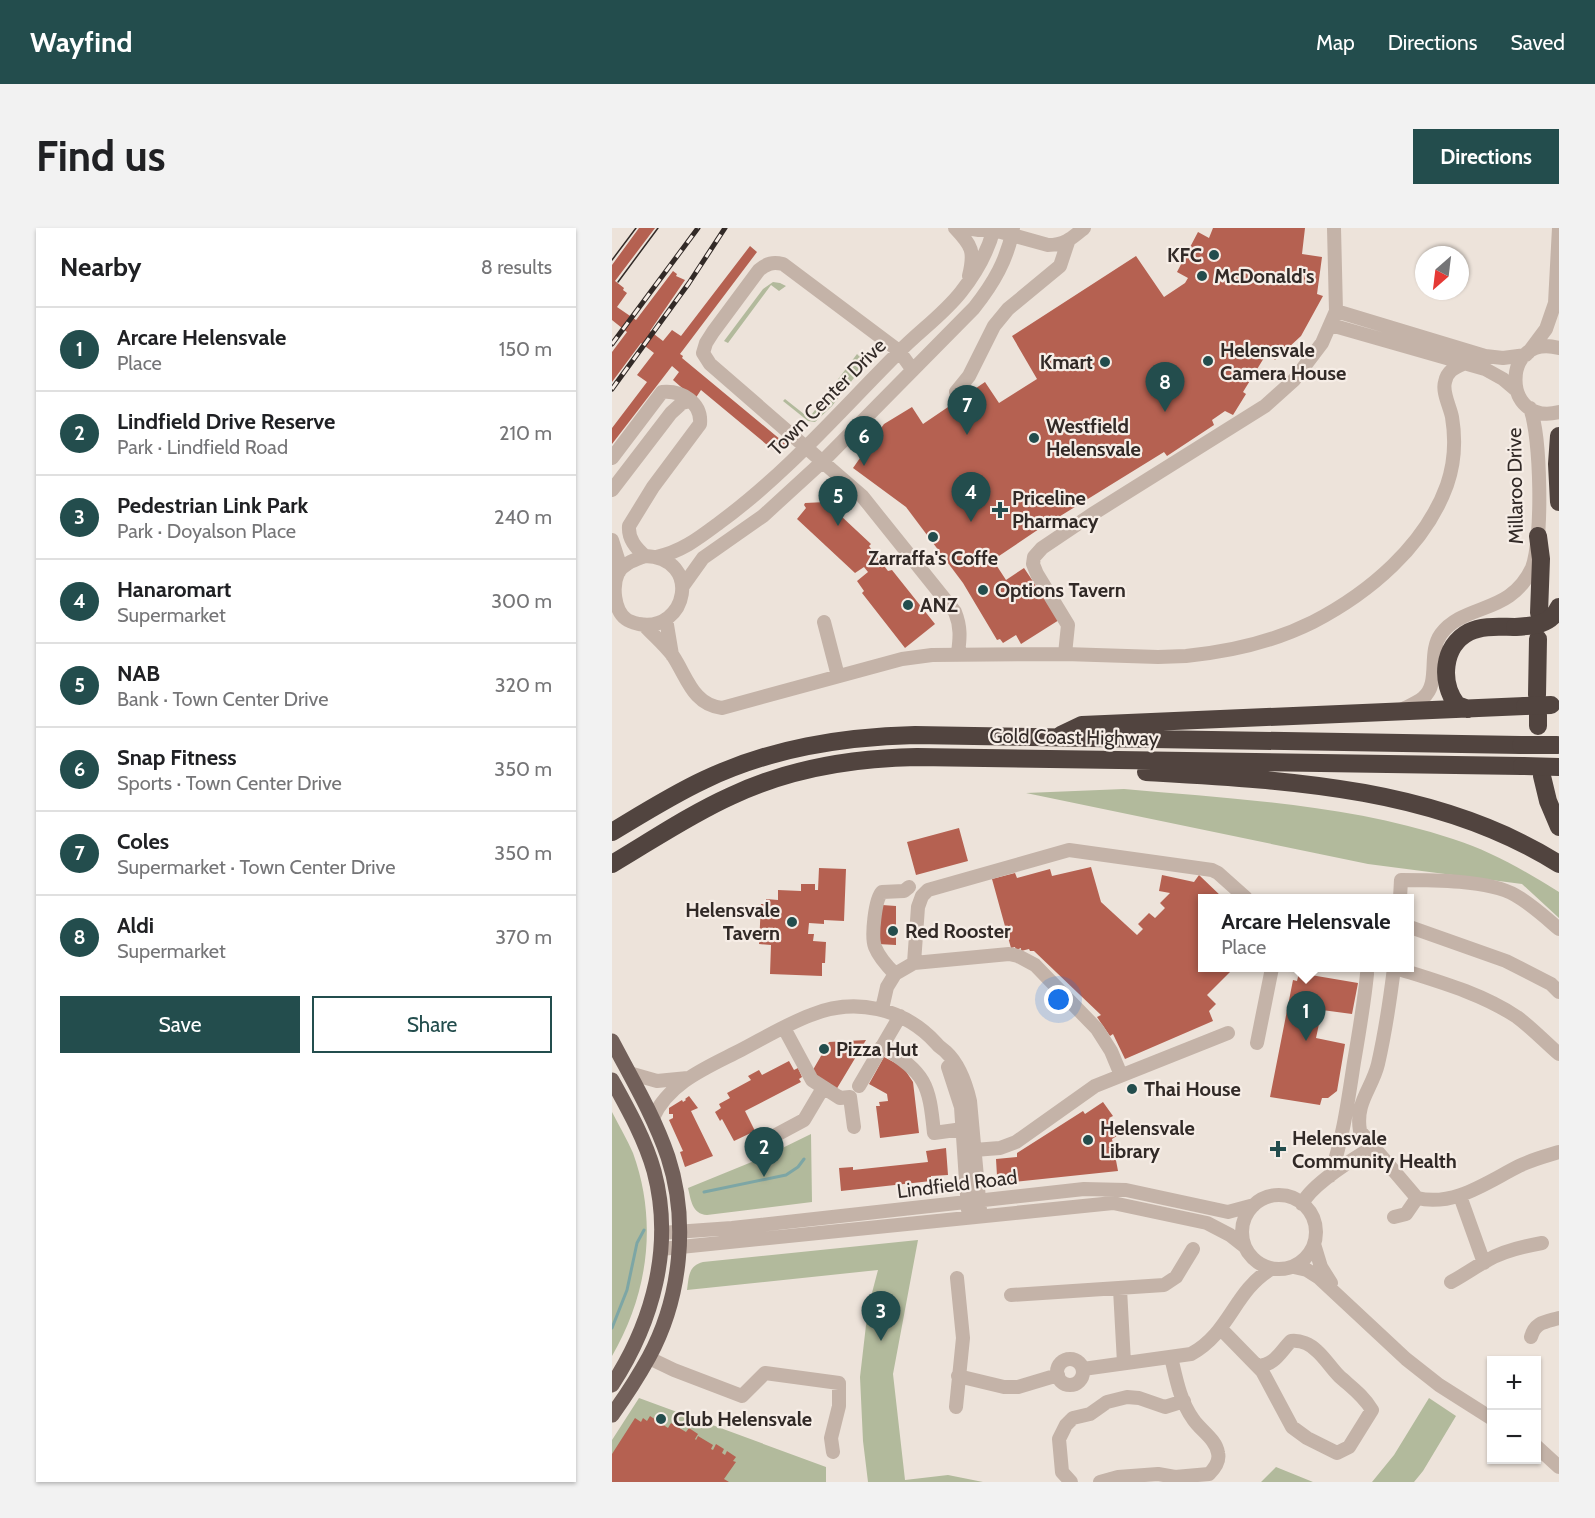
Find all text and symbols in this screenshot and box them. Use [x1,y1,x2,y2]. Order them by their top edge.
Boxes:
text: Wayfind [30,25,132,59]
text: Map [1316,30,1355,55]
text: Directions [1388,30,1477,55]
text: Saved [1510,30,1565,55]
button: Directions [1413,129,1559,184]
text: Find us [36,130,165,182]
place label: KFC [1167,243,1202,267]
north arrow [1415,246,1469,300]
marker: KFC [1207,248,1221,262]
text: Nearby [60,251,141,283]
text: 8 results [481,255,552,279]
place label: McDonald's [1214,264,1315,288]
marker: McDonald's [1195,269,1209,283]
text: Arcare Helensvale [117,324,286,351]
street label: Town Center Drive [763,333,891,461]
text: 1 [76,337,83,361]
text: 150 m [499,337,552,361]
place label: Helensvale Camera House [1220,338,1346,385]
place label: Kmart [1040,350,1093,374]
text: Place [117,351,162,375]
marker: Helensvale Camera House [1201,354,1215,368]
marker: Kmart [1098,355,1112,369]
pin: 8 [1146,362,1184,412]
pin: 7 [948,386,986,435]
text: Lindfield Drive Reserve [117,408,335,435]
place label: Westfield Helensvale [1046,414,1141,461]
pin: 6 [844,416,884,466]
text: 2 [74,421,85,445]
text: 210 m [499,421,552,445]
street label: Millaroo Drive [1502,427,1528,545]
marker: Westfield Helensvale [1027,431,1041,445]
text: Park · Lindfield Road [117,435,288,459]
pin: 4 [952,472,990,522]
pin: 5 [818,476,858,526]
place label: Priceline Pharmacy [1012,486,1099,533]
text: Pedestrian Link Park [117,492,308,519]
marker: Priceline Pharmacy [993,503,1007,517]
text: 3 [74,505,85,529]
text: 240 m [494,505,552,529]
text: Park · Doyalson Place [117,519,296,543]
marker: Zarraffa's Coffe [926,530,940,544]
place label: Zarraffa's Coffe [868,546,998,570]
text: Hanaromart [117,576,231,603]
place label: Options Tavern [995,578,1126,602]
marker: Options Tavern [976,583,990,597]
text: 4 [73,589,86,613]
text: 300 m [491,589,552,613]
place label: ANZ [920,593,958,617]
marker: ANZ [901,598,915,612]
text: Supermarket [117,603,226,627]
text: NAB [117,660,160,687]
text: 5 [74,673,85,697]
text: 320 m [495,673,552,697]
text: Bank · Town Center Drive [117,687,328,711]
street label: Gold Coast Highway [989,724,1159,750]
text: Snap Fitness [117,744,237,771]
text: 6 [74,757,85,781]
text: 350 m [494,757,552,781]
text: Sports · Town Center Drive [117,771,342,795]
text: Coles [117,828,169,855]
text: 7 [74,841,85,865]
text: 350 m [494,841,552,865]
text: Supermarket · Town Center Drive [117,855,396,879]
popup [1198,894,1414,972]
place label: Helensvale Tavern [685,898,780,945]
text: Arcare Helensvale [1221,908,1391,935]
text: Aldi [117,912,154,939]
marker: Helensvale Tavern [785,915,799,929]
place label: Red Rooster [905,919,1011,943]
marker: Red Rooster [886,924,900,938]
text: 8 [73,925,86,949]
text: 370 m [495,925,552,949]
text: Place [1221,935,1266,959]
text: Supermarket [117,939,226,963]
your location [1044,985,1073,1014]
pin: 1 [1286,992,1326,1041]
button: Save [60,996,300,1053]
button: Share [312,996,552,1053]
place label: Pizza Hut [836,1037,918,1061]
marker: Pizza Hut [817,1042,831,1056]
place label: Thai House [1144,1077,1241,1101]
marker: Thai House [1125,1082,1139,1096]
place label: Helensvale Library [1100,1116,1195,1163]
place label: Helensvale Community Health [1292,1126,1457,1173]
pin: 2 [744,1128,784,1177]
marker: Helensvale Library [1081,1133,1095,1147]
marker: Helensvale Community Health [1269,1140,1287,1158]
street label: Lindfield Road [895,1165,1019,1203]
pin: 3 [862,1292,900,1341]
map controls [1487,1356,1541,1464]
button: + [1487,1356,1541,1410]
place label: Club Helensvale [673,1407,812,1431]
button: − [1487,1410,1541,1464]
marker: Club Helensvale [654,1412,668,1426]

